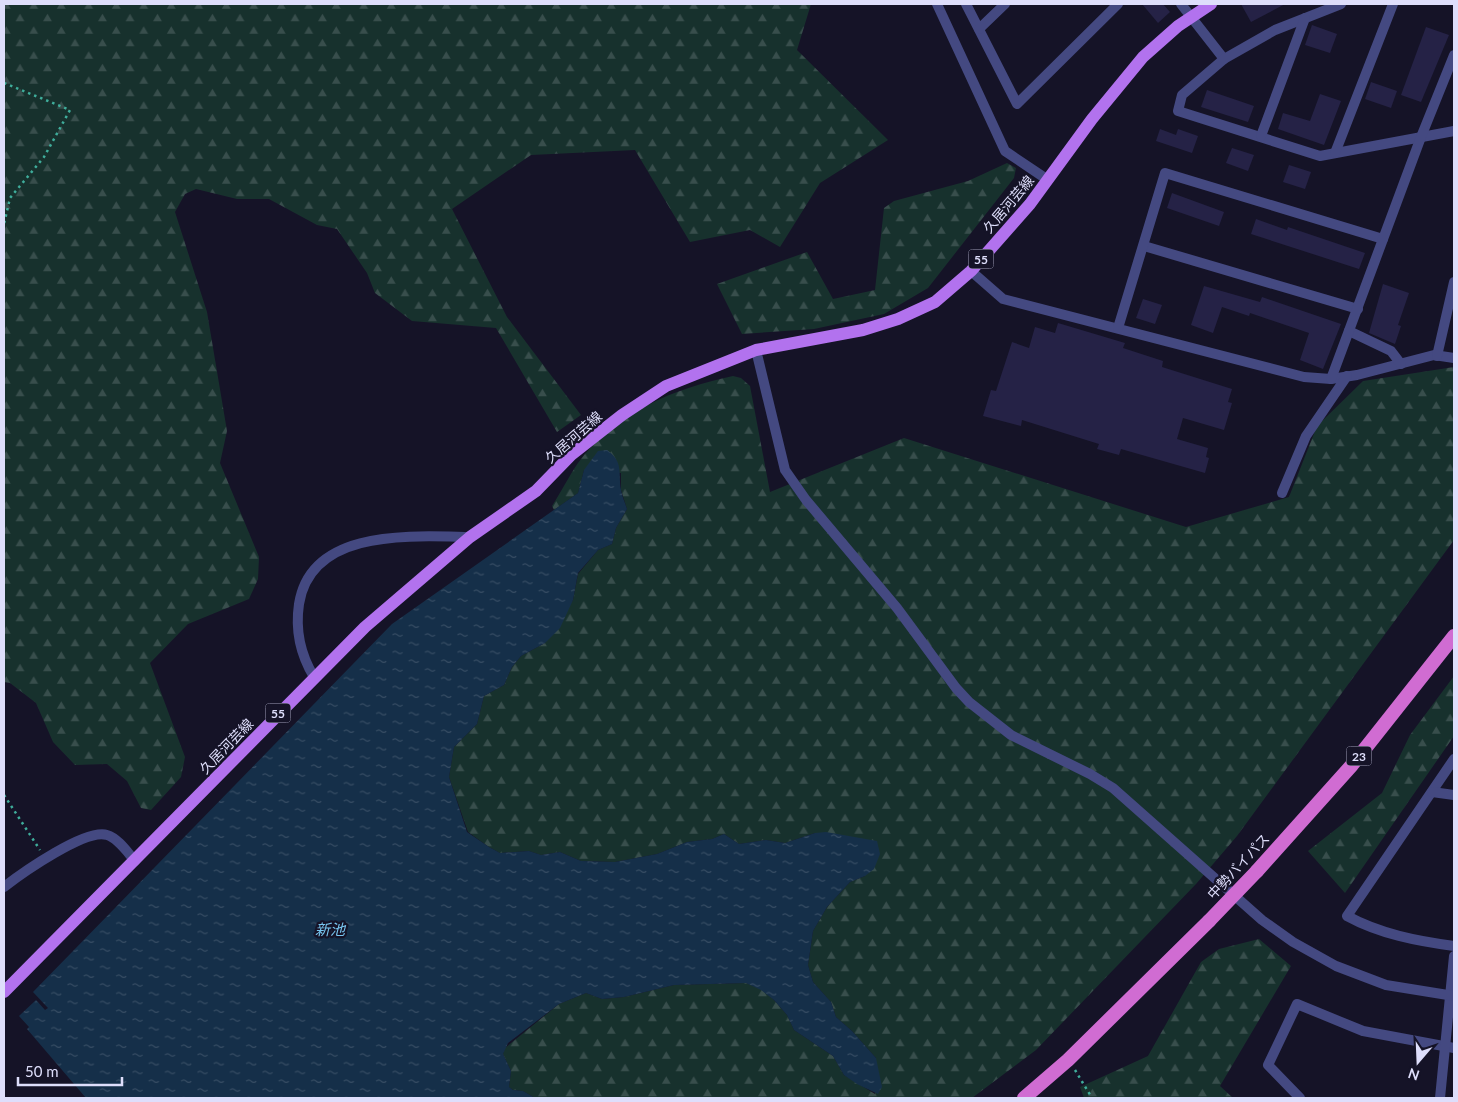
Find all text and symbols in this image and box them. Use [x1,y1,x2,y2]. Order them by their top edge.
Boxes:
street label: 久居河芸線 [979,172,1037,236]
road number: 55 [968,250,994,268]
street label: 久居河芸線 [541,408,605,466]
road number: 55 [266,704,290,722]
street label: 久居河芸線 [196,715,256,777]
road number: 23 [1346,746,1372,766]
street label: 中勢バイパス [1203,830,1273,902]
water label: 新池 [315,920,347,938]
north arrow [1393,1037,1443,1087]
scale bar [18,1054,121,1086]
text: 50 m [25,1062,59,1080]
text: N [1406,1065,1421,1085]

